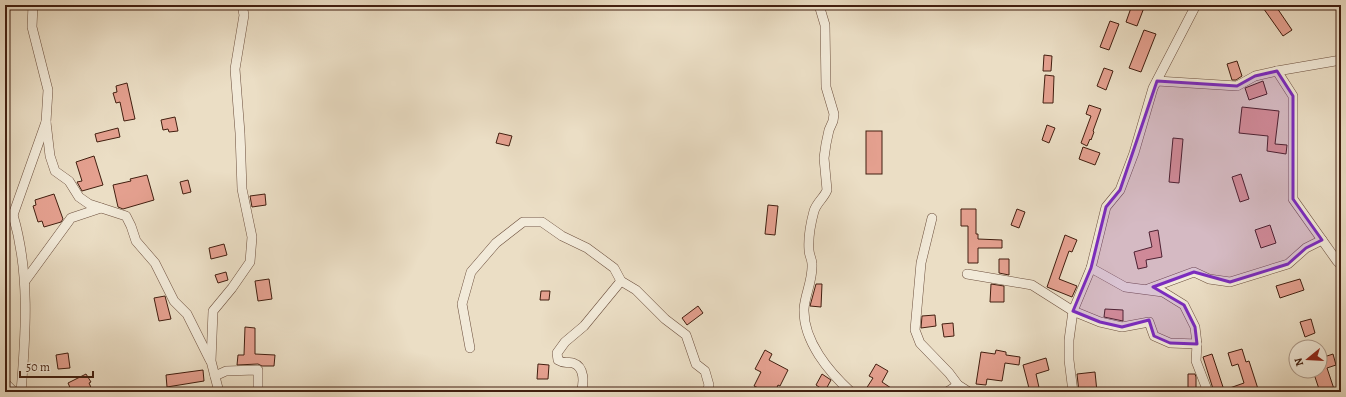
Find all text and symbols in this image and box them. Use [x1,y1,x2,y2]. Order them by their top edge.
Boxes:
north arrow [1288,339,1328,379]
scale bar [20,353,93,379]
text: N [1291,356,1307,368]
text: 50 m [26,359,50,375]

